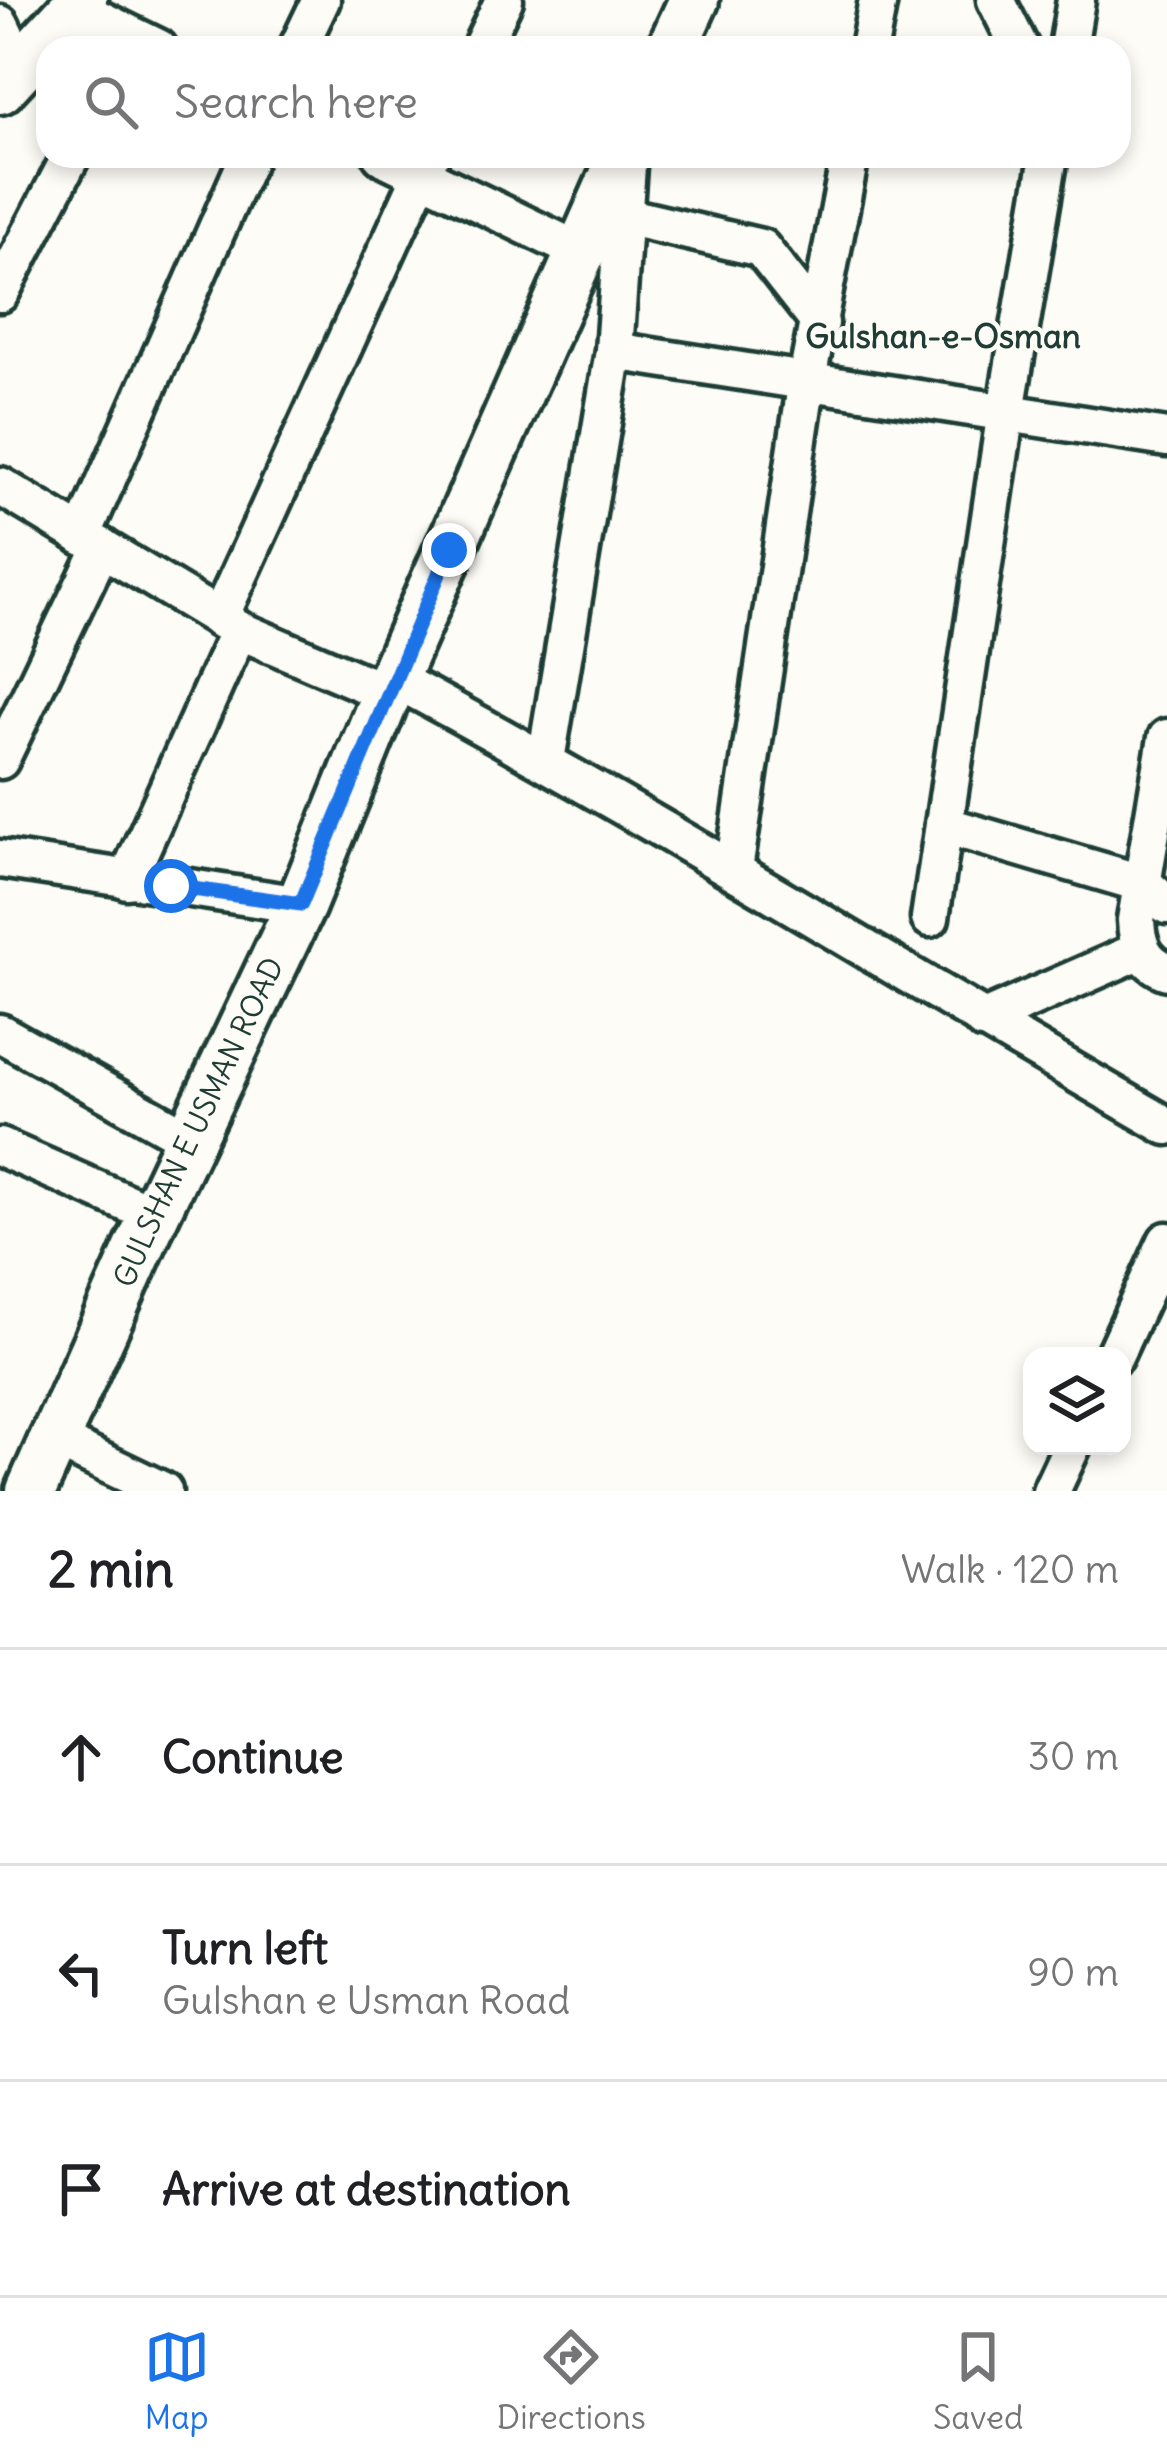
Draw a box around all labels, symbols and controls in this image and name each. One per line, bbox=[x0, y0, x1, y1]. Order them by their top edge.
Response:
search box bbox=[36, 36, 1131, 168]
icon: search bbox=[78, 69, 144, 135]
text: Search here bbox=[174, 74, 418, 130]
district label: Gulshan-e-Osman bbox=[805, 315, 1081, 357]
route end bbox=[422, 523, 476, 577]
route start bbox=[144, 859, 198, 913]
street label: GULSHAN E USMAN ROAD bbox=[104, 951, 291, 1293]
map controls bbox=[1023, 1347, 1131, 1455]
button: layers bbox=[1023, 1347, 1131, 1455]
text: 2 min bbox=[48, 1537, 174, 1601]
text: Walk · 120 m bbox=[901, 1545, 1119, 1594]
icon: ahead bbox=[48, 1724, 114, 1790]
text: Continue bbox=[162, 1729, 344, 1785]
text: 30 m bbox=[1028, 1732, 1119, 1781]
text: Turn left bbox=[162, 1920, 328, 1976]
icon: left bbox=[48, 1940, 114, 2006]
text: 90 m bbox=[1027, 1948, 1119, 1997]
text: Gulshan e Usman Road bbox=[162, 1976, 570, 2025]
icon: arrive bbox=[48, 2156, 114, 2222]
text: Arrive at destination bbox=[162, 2161, 571, 2217]
tab: Map bbox=[144, 2324, 210, 2438]
tab: Directions bbox=[497, 2324, 646, 2438]
tab: Saved bbox=[933, 2324, 1023, 2438]

